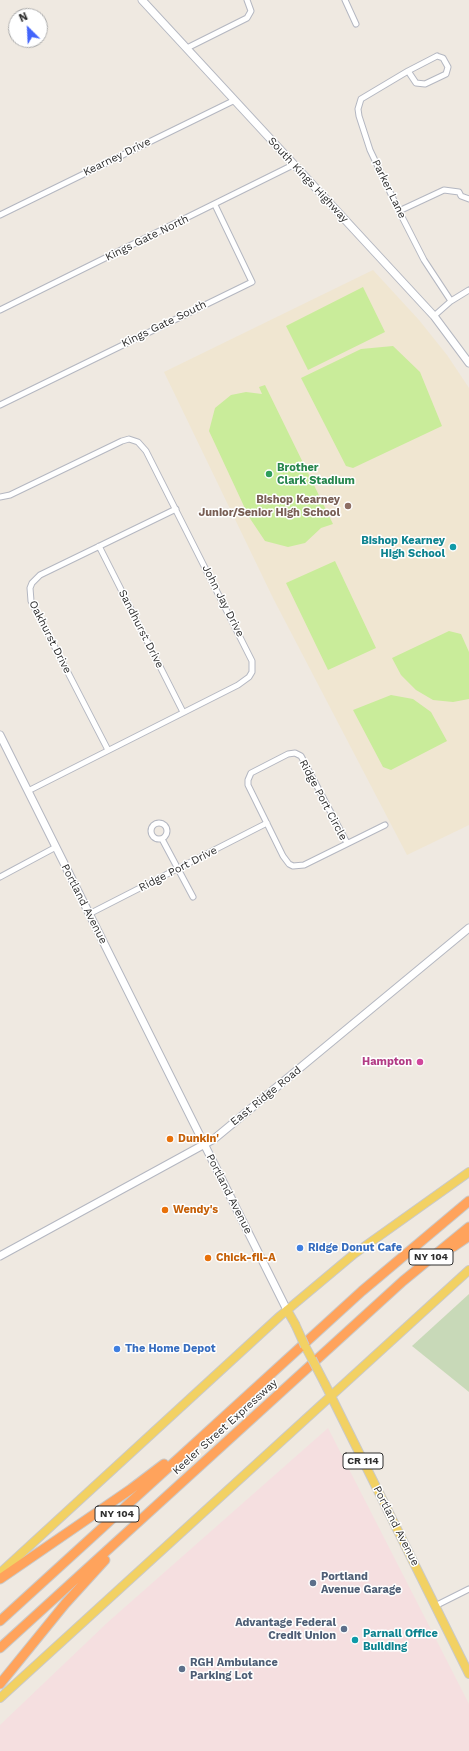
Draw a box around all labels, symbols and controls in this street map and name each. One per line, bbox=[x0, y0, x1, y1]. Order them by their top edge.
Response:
north arrow bbox=[8, 8, 48, 48]
text: N bbox=[17, 10, 30, 25]
street label: South Kings Highway bbox=[265, 134, 351, 226]
street label: Kearney Drive bbox=[81, 135, 153, 179]
street label: Parker Lane bbox=[369, 157, 409, 221]
street label: Kings Gate North bbox=[103, 212, 191, 264]
street label: Kings Gate South bbox=[119, 298, 209, 350]
place label: Brother Clark Stadium bbox=[277, 461, 355, 487]
marker: Brother Clark Stadium bbox=[264, 469, 274, 479]
place label: Bishop Kearney Junior/Senior High School bbox=[199, 493, 340, 519]
marker: Bishop Kearney Junior/Senior High School bbox=[343, 501, 353, 511]
place label: Bishop Kearney High School bbox=[361, 534, 445, 560]
marker: Bishop Kearney High School bbox=[448, 542, 458, 552]
street label: John Jay Drive bbox=[199, 563, 247, 639]
street label: Sandhurst Drive bbox=[116, 588, 166, 670]
street label: Oakhurst Drive bbox=[26, 598, 74, 676]
street label: Ridge Port Circle bbox=[296, 757, 350, 843]
street label: Ridge Port Drive bbox=[137, 844, 219, 894]
street label: Portland Avenue bbox=[58, 862, 110, 946]
place label: Hampton bbox=[362, 1055, 412, 1069]
marker: Hampton bbox=[415, 1057, 425, 1067]
street label: East Ridge Road bbox=[228, 1063, 304, 1129]
place label: Dunkin' bbox=[178, 1132, 219, 1146]
marker: Dunkin' bbox=[165, 1134, 175, 1144]
street label: Portland Avenue bbox=[203, 1152, 255, 1236]
place label: Wendy's bbox=[173, 1203, 218, 1217]
marker: Wendy's bbox=[160, 1205, 170, 1215]
place label: Ridge Donut Cafe bbox=[308, 1241, 402, 1255]
marker: Ridge Donut Cafe bbox=[295, 1243, 305, 1253]
road number: NY 104 bbox=[409, 1249, 453, 1265]
place label: Chick-fil-A bbox=[216, 1251, 276, 1265]
marker: Chick-fil-A bbox=[203, 1253, 213, 1263]
place label: The Home Depot bbox=[125, 1342, 216, 1356]
marker: The Home Depot bbox=[112, 1344, 122, 1354]
street label: Keeler Street Expressway bbox=[170, 1376, 280, 1478]
road number: CR 114 bbox=[343, 1453, 383, 1469]
street label: Portland Avenue bbox=[370, 1484, 422, 1568]
road number: NY 104 bbox=[95, 1506, 139, 1522]
place label: Portland Avenue Garage bbox=[321, 1570, 401, 1596]
marker: Portland Avenue Garage bbox=[308, 1578, 318, 1588]
place label: Advantage Federal Credit Union bbox=[235, 1616, 336, 1642]
marker: Advantage Federal Credit Union bbox=[339, 1624, 349, 1634]
place label: Parnall Office Building bbox=[363, 1627, 438, 1653]
marker: Parnall Office Building bbox=[350, 1635, 360, 1645]
place label: RGH Ambulance Parking Lot bbox=[190, 1656, 278, 1682]
marker: RGH Ambulance Parking Lot bbox=[177, 1664, 187, 1674]

